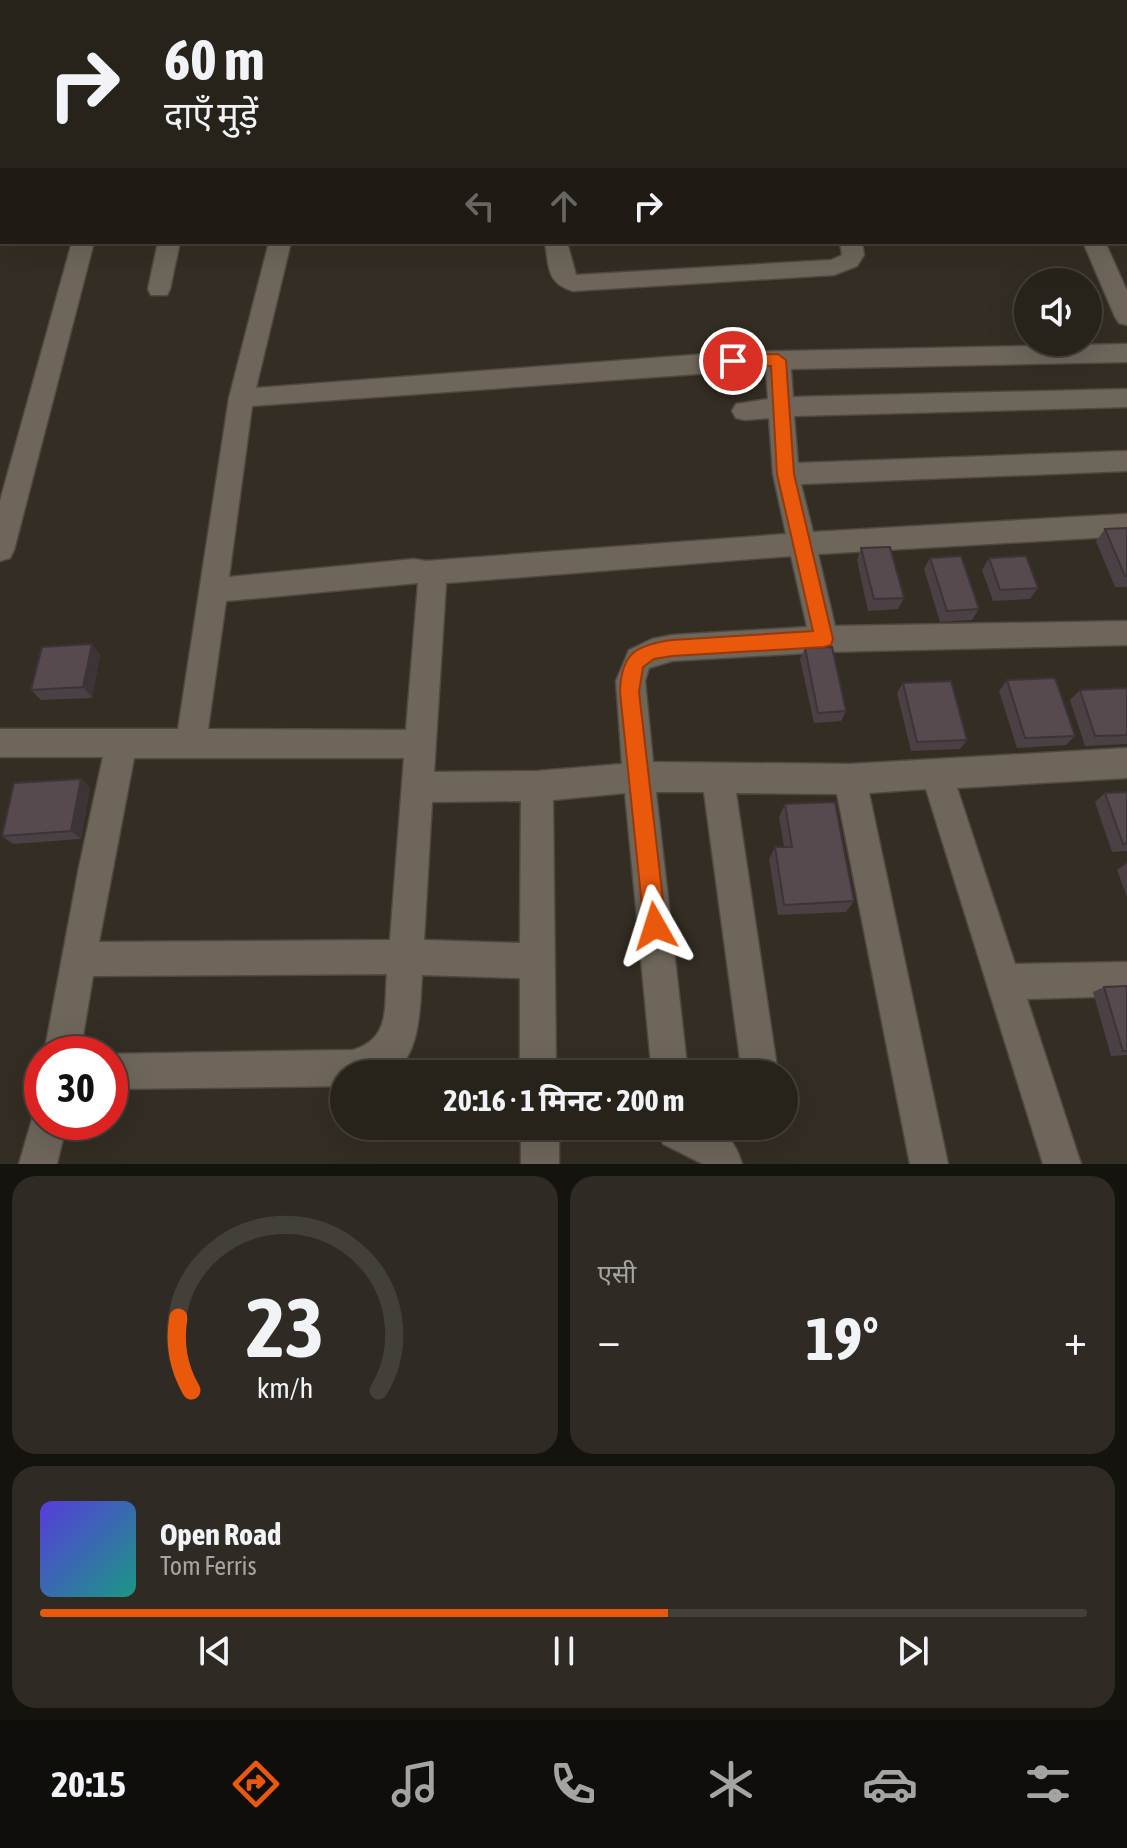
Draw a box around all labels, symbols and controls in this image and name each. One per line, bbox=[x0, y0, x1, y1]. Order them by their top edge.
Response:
text: 60 m bbox=[164, 28, 265, 92]
icon: right bbox=[32, 32, 136, 136]
text: दाएँ मुड़ें bbox=[164, 94, 258, 136]
icon: left bbox=[458, 184, 502, 228]
icon: ahead bbox=[542, 184, 586, 228]
icon: right bbox=[626, 184, 670, 228]
map controls bbox=[1014, 268, 1102, 356]
button: sound bbox=[1014, 268, 1102, 356]
pin bbox=[699, 327, 767, 395]
icon: arrive bbox=[711, 339, 755, 383]
position arrow bbox=[613, 884, 697, 968]
speed limit sign: 30 bbox=[24, 1036, 128, 1140]
text: 20:16 · 1 मिनट · 200 m bbox=[444, 1083, 684, 1117]
text: एसी bbox=[598, 1259, 636, 1289]
text: 23 bbox=[246, 1279, 324, 1375]
text: 19° bbox=[806, 1304, 879, 1373]
text: − bbox=[598, 1314, 620, 1364]
text: + bbox=[1064, 1314, 1087, 1364]
text: km/h bbox=[256, 1371, 313, 1404]
text: Open Road bbox=[160, 1517, 281, 1551]
text: Tom Ferris bbox=[160, 1551, 257, 1581]
icon: previous bbox=[193, 1629, 237, 1673]
icon: pause bbox=[542, 1629, 586, 1673]
icon: next bbox=[891, 1629, 935, 1673]
icon: directions bbox=[228, 1756, 284, 1812]
icon: music bbox=[387, 1756, 443, 1812]
icon: phone bbox=[545, 1756, 601, 1812]
icon: climate bbox=[703, 1756, 759, 1812]
icon: car bbox=[862, 1756, 918, 1812]
icon: filters bbox=[1020, 1756, 1076, 1812]
text: 20:15 bbox=[51, 1763, 126, 1805]

